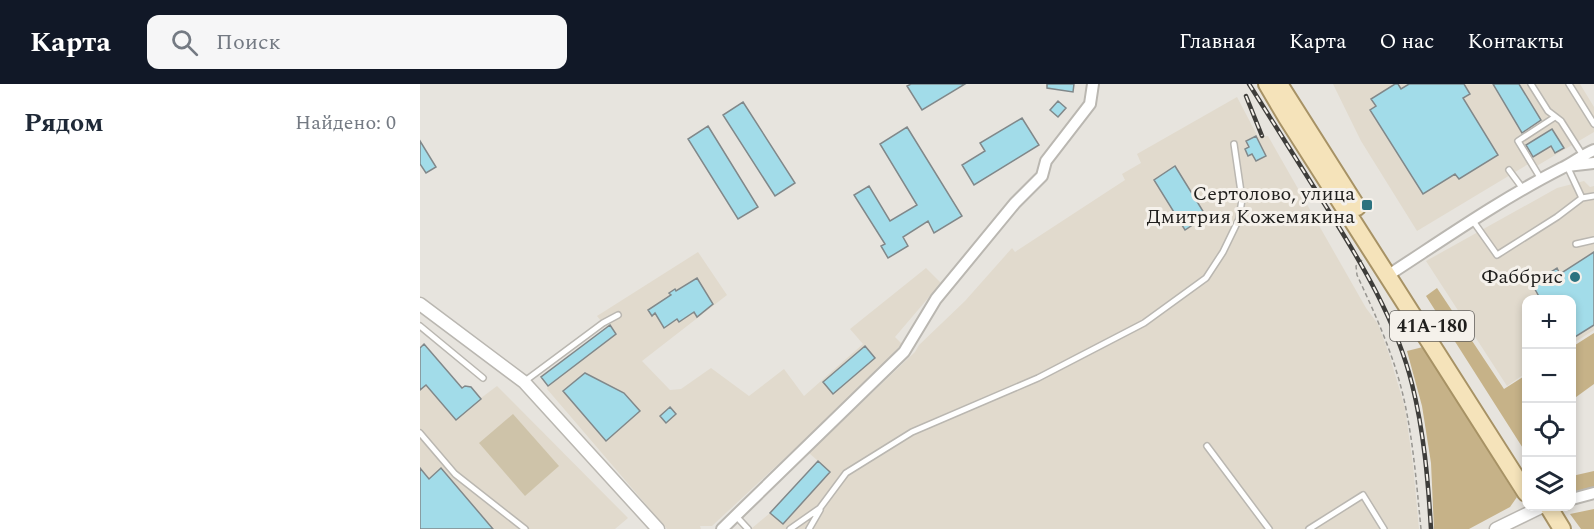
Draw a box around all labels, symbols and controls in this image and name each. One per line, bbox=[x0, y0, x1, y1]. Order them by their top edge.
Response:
search box bbox=[147, 15, 567, 69]
text: Карта bbox=[30, 21, 111, 64]
icon: search bbox=[168, 26, 201, 59]
text: Поиск bbox=[216, 26, 281, 59]
text: Главная bbox=[1179, 26, 1256, 58]
text: Карта bbox=[1289, 26, 1346, 58]
text: О нас bbox=[1379, 26, 1434, 58]
text: Контакты bbox=[1467, 26, 1564, 58]
text: Рядом bbox=[24, 103, 104, 143]
text: Найдено: 0 bbox=[295, 108, 396, 138]
place label: Сертолово, улица Дмитрия Кожемякина bbox=[1146, 179, 1355, 232]
marker: Сертолово, улица Дмитрия Кожемякина bbox=[1360, 198, 1374, 212]
place label: Фаббрис bbox=[1482, 262, 1563, 292]
marker: Фаббрис bbox=[1568, 270, 1582, 284]
map controls bbox=[1522, 295, 1576, 511]
button: + bbox=[1522, 295, 1576, 349]
road number: 41А-180 bbox=[1390, 311, 1474, 341]
button: − bbox=[1522, 349, 1576, 403]
button: locate bbox=[1522, 403, 1576, 457]
button: layers bbox=[1522, 457, 1576, 511]

